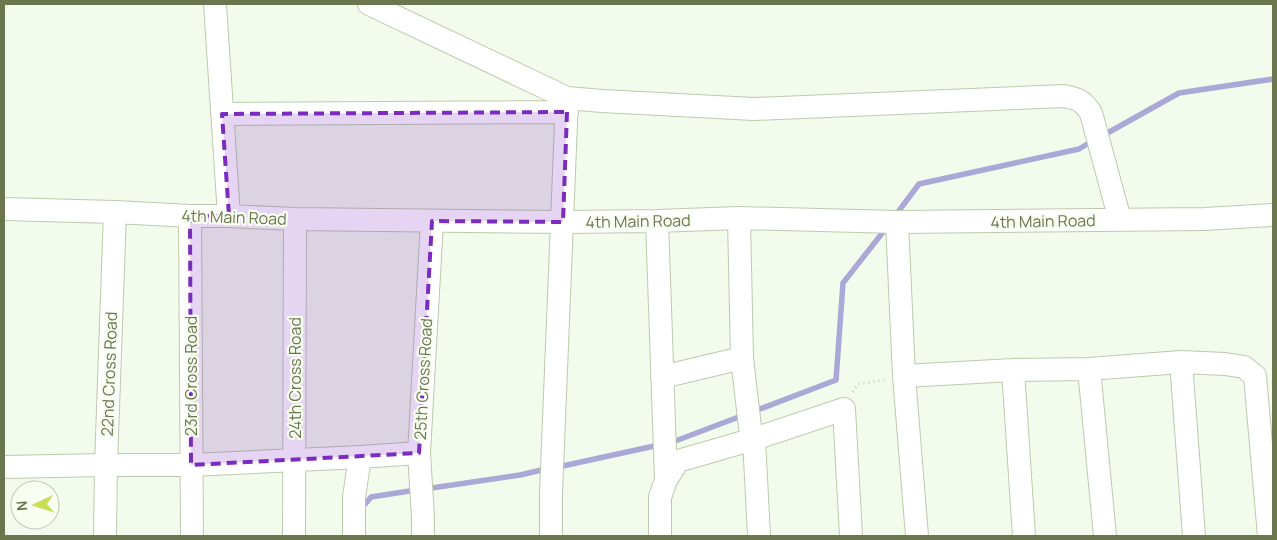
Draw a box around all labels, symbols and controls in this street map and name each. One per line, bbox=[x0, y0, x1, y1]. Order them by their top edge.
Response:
street label: 4th Main Road bbox=[181, 204, 287, 230]
street label: 4th Main Road bbox=[585, 209, 691, 233]
street label: 4th Main Road bbox=[990, 209, 1096, 233]
street label: 22nd Cross Road bbox=[96, 311, 122, 437]
street label: 23rd Cross Road bbox=[180, 316, 202, 436]
street label: 24th Cross Road bbox=[284, 317, 306, 439]
street label: 25th Cross Road bbox=[409, 318, 437, 440]
north arrow bbox=[10, 480, 60, 530]
text: N bbox=[12, 500, 31, 512]

